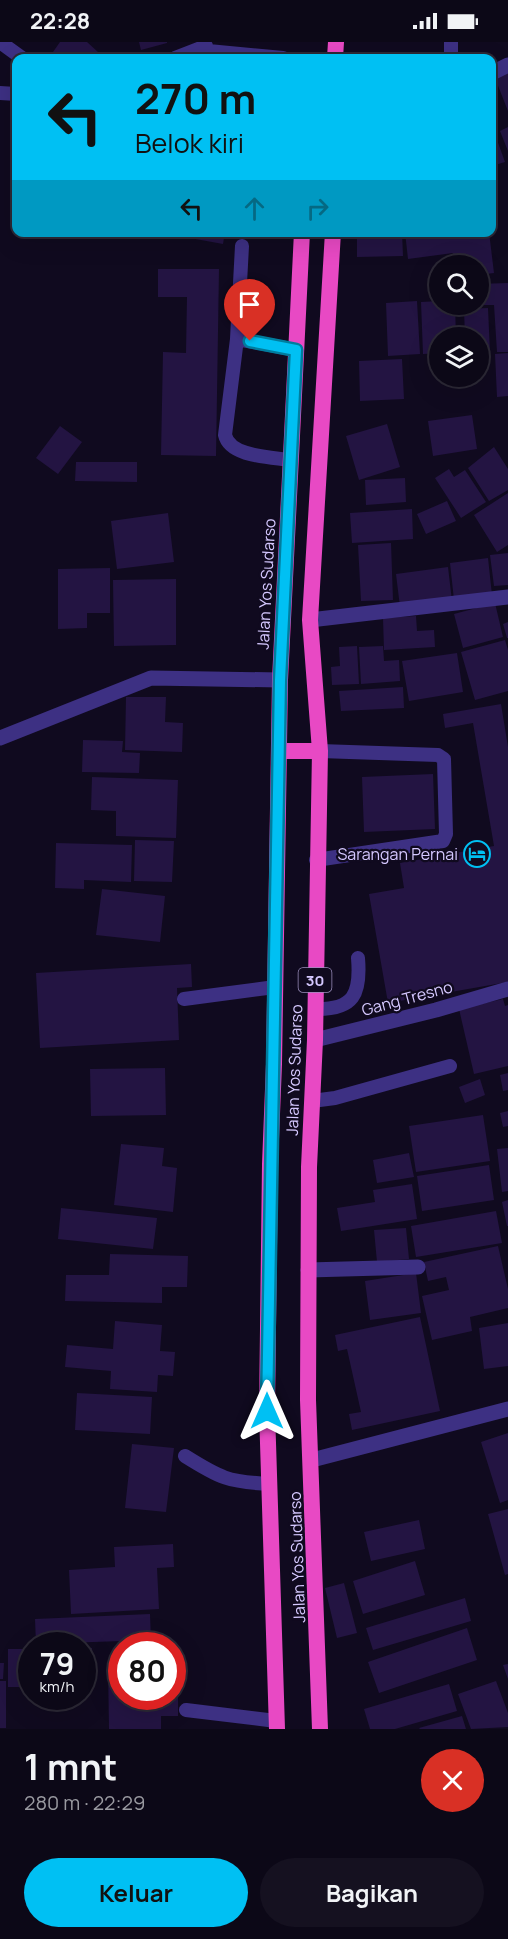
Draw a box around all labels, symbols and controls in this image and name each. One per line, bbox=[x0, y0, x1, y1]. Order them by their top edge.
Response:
text: 22:28 bbox=[30, 6, 90, 36]
text: 270 m bbox=[135, 69, 256, 127]
icon: left bbox=[36, 78, 114, 156]
text: Belok kiri bbox=[135, 124, 244, 161]
icon: left bbox=[175, 192, 208, 225]
icon: ahead bbox=[238, 192, 271, 225]
icon: right bbox=[301, 192, 334, 225]
map controls bbox=[429, 255, 489, 387]
button: search bbox=[429, 255, 489, 315]
pin bbox=[224, 279, 275, 341]
icon: arrive bbox=[233, 288, 266, 321]
button: layers bbox=[429, 327, 489, 387]
street label: Jalan Yos Sudarso bbox=[252, 518, 280, 650]
hotel icon: Sarangan Pernai bbox=[462, 839, 492, 869]
place label: Sarangan Pernai bbox=[337, 843, 458, 865]
road number: 30 bbox=[298, 968, 332, 992]
street label: Gang Tresno bbox=[359, 975, 455, 1021]
street label: Jalan Yos Sudarso bbox=[281, 1004, 307, 1136]
position arrow bbox=[235, 1379, 299, 1443]
street label: Jalan Yos Sudarso bbox=[284, 1491, 310, 1623]
speed limit sign: 80 bbox=[108, 1632, 186, 1710]
text: 79 bbox=[40, 1643, 74, 1684]
text: km/h bbox=[40, 1676, 74, 1697]
text: 1 mnt bbox=[24, 1742, 117, 1791]
button: close bbox=[421, 1749, 484, 1812]
text: 280 m · 22:29 bbox=[24, 1789, 145, 1816]
button: Keluar bbox=[24, 1858, 248, 1927]
button: Bagikan bbox=[260, 1858, 484, 1927]

